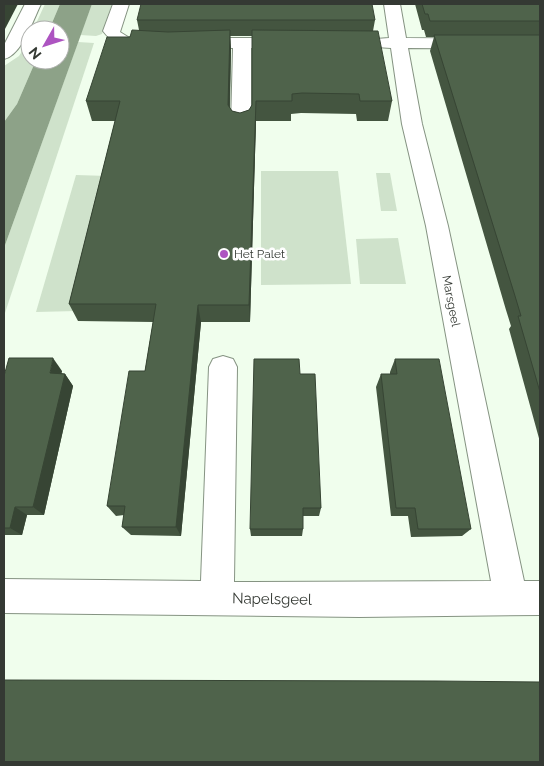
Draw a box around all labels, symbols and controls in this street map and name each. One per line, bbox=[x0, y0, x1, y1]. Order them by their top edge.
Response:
north arrow bbox=[20, 20, 70, 70]
text: N bbox=[25, 44, 44, 62]
place label: Het Palet bbox=[234, 247, 285, 261]
marker: Het Palet bbox=[218, 248, 230, 260]
street label: Marsgeel bbox=[439, 274, 463, 328]
street label: Napelsgeel bbox=[232, 589, 313, 609]

